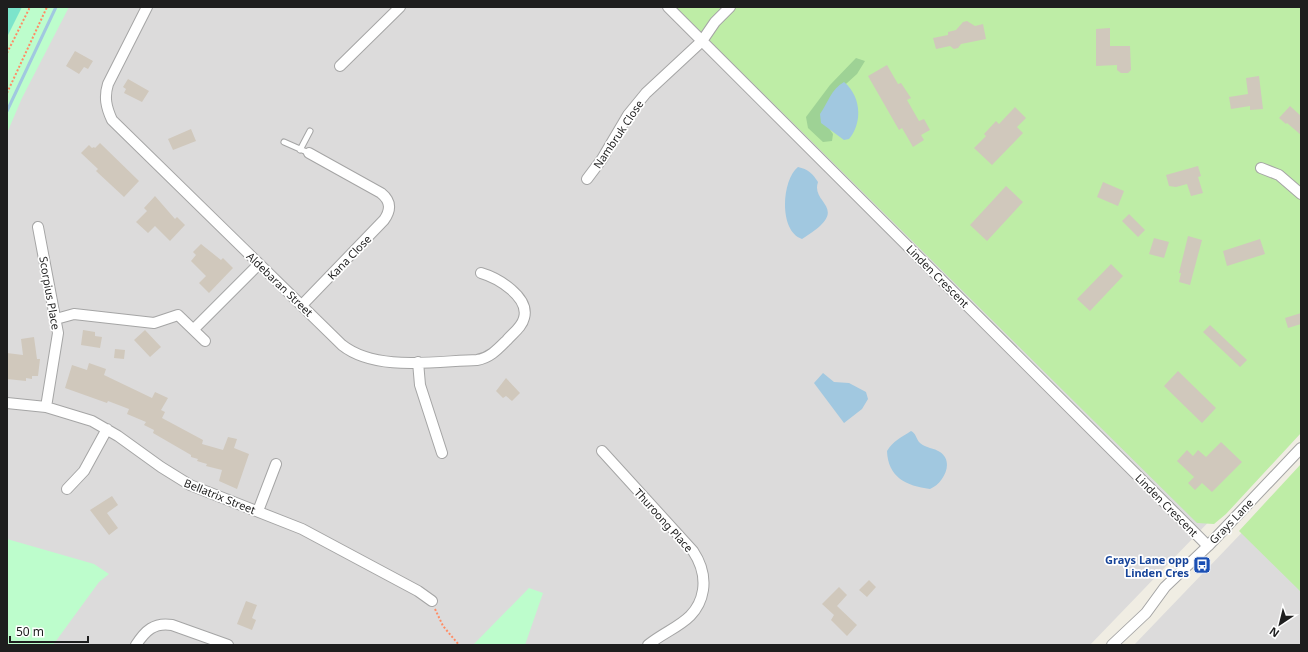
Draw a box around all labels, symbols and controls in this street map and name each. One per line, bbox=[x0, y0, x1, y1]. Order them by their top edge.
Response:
street label: Nambruk Close bbox=[590, 97, 646, 171]
street label: Kana Close bbox=[324, 231, 374, 283]
street label: Linden Crescent bbox=[903, 241, 973, 311]
street label: Aldebaran Street bbox=[244, 249, 316, 320]
street label: Scorpius Place bbox=[36, 255, 64, 331]
street label: Linden Crescent bbox=[1132, 470, 1202, 540]
street label: Bellatrix Street bbox=[182, 475, 258, 517]
street label: Thuroong Place bbox=[631, 485, 697, 555]
street label: Grays Lane bbox=[1206, 495, 1256, 547]
place label: Grays Lane opp Linden Cres bbox=[1105, 552, 1189, 580]
bus stop icon: Grays Lane opp Linden Cres bbox=[1192, 555, 1212, 575]
north arrow bbox=[1260, 604, 1300, 644]
scale bar bbox=[10, 618, 88, 644]
text: 50 m bbox=[16, 623, 44, 640]
text: N bbox=[1266, 624, 1282, 641]

